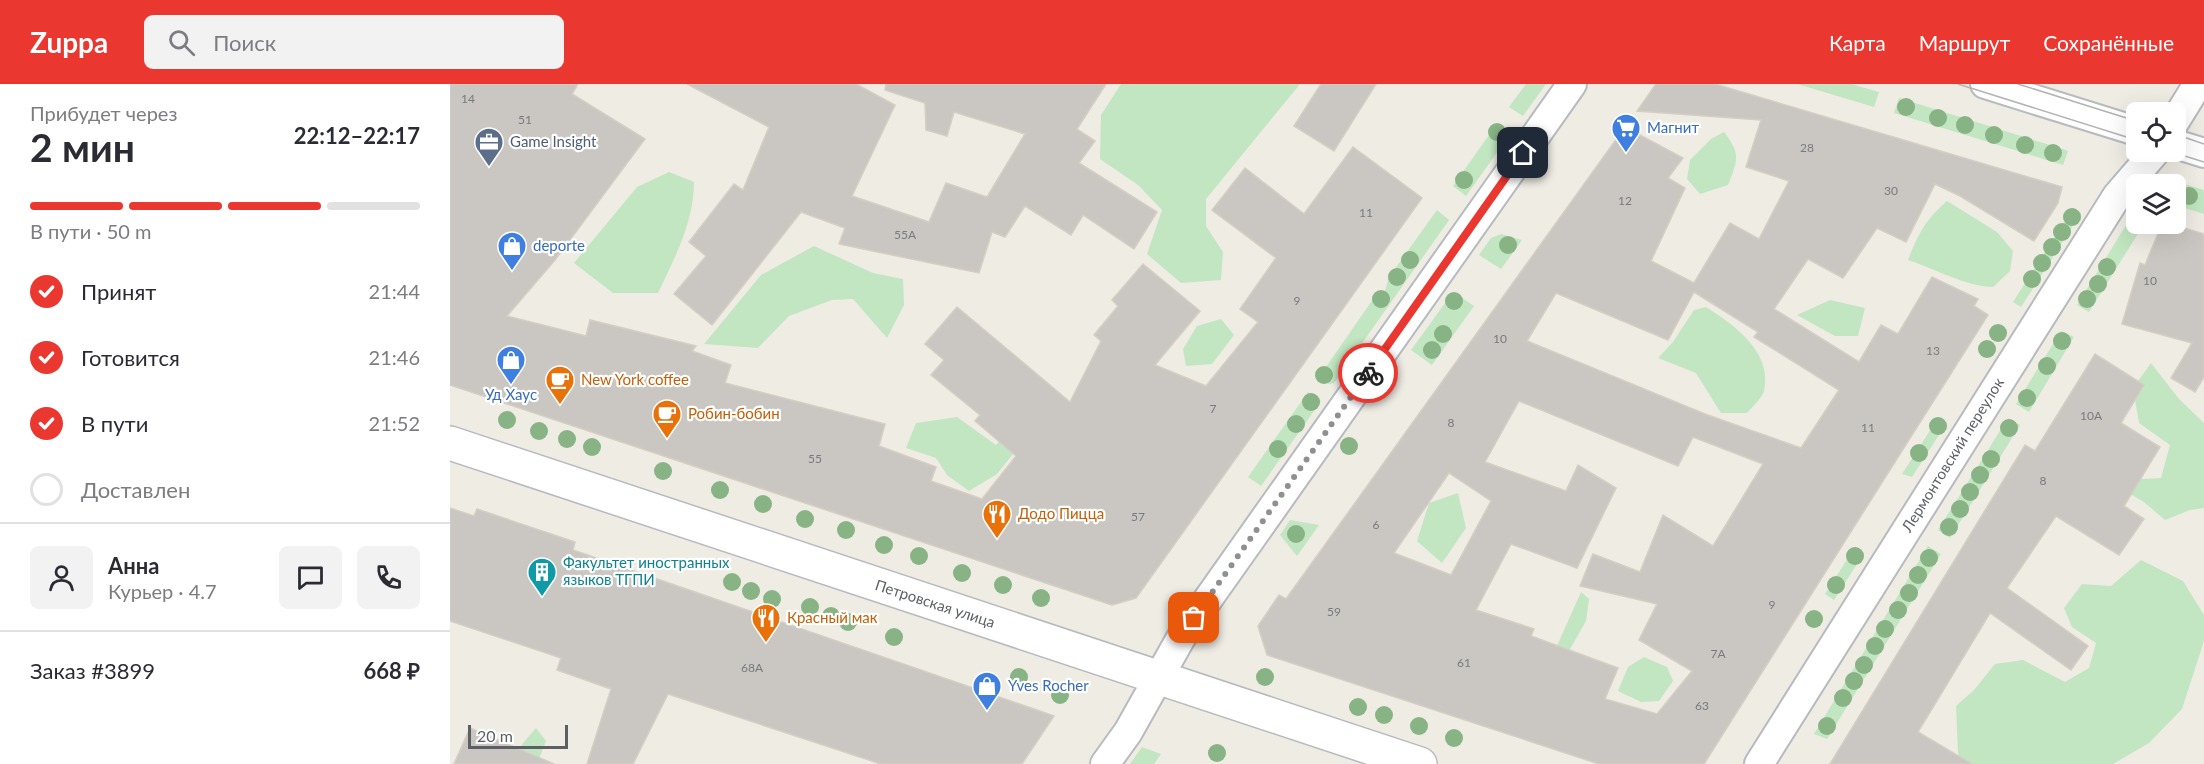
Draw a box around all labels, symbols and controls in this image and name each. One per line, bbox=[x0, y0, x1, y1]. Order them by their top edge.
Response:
search box bbox=[144, 15, 564, 69]
text: Zuppa bbox=[30, 25, 108, 59]
icon: search bbox=[165, 26, 198, 59]
text: Поиск bbox=[213, 29, 276, 56]
text: Карта bbox=[1829, 30, 1886, 55]
text: Маршрут bbox=[1919, 30, 2010, 55]
text: Сохранённые bbox=[2043, 30, 2174, 55]
house number: 14 bbox=[461, 91, 475, 106]
text: Прибудет через bbox=[30, 101, 177, 125]
map controls bbox=[2126, 102, 2186, 234]
button: locate bbox=[2126, 102, 2186, 162]
house number: 51 bbox=[518, 112, 532, 127]
supermarket icon: Магнит bbox=[1610, 112, 1642, 154]
place label: Магнит bbox=[1647, 118, 1699, 136]
text: 22:12–22:17 bbox=[294, 122, 420, 149]
text: 2 мин bbox=[30, 124, 135, 170]
office icon: Game Insight bbox=[473, 126, 505, 168]
pin bbox=[1497, 127, 1548, 178]
place label: Game Insight bbox=[510, 132, 597, 150]
icon: home bbox=[1506, 136, 1539, 169]
house number: 28 bbox=[1800, 140, 1814, 155]
button: layers bbox=[2126, 174, 2186, 234]
house number: 30 bbox=[1884, 183, 1898, 198]
house number: 12 bbox=[1618, 193, 1632, 208]
house number: 11 bbox=[1359, 205, 1373, 220]
text: В пути · 50 m bbox=[30, 219, 151, 243]
house number: 55А bbox=[894, 227, 917, 242]
shop icon: deporte bbox=[496, 230, 528, 272]
place label: deporte bbox=[533, 236, 585, 254]
house number: 10 bbox=[2143, 273, 2157, 288]
icon: check bbox=[30, 275, 63, 308]
text: Принят bbox=[81, 278, 156, 305]
text: 21:44 bbox=[369, 279, 420, 303]
house number: 9 bbox=[1294, 293, 1301, 308]
house number: 10 bbox=[1493, 331, 1507, 346]
icon: check bbox=[30, 341, 63, 374]
courier bbox=[1338, 343, 1398, 403]
house number: 13 bbox=[1926, 343, 1940, 358]
text: Готовится bbox=[81, 344, 180, 371]
shop icon: Уд Хаус bbox=[495, 344, 527, 386]
text: 21:46 bbox=[369, 345, 420, 369]
icon: bike bbox=[1352, 357, 1385, 390]
cafe icon: New York coffee bbox=[544, 364, 576, 406]
place label: New York coffee bbox=[581, 370, 689, 388]
street label: Лермонтовский переулок bbox=[1897, 374, 2007, 536]
place label: Уд Хаус bbox=[485, 385, 537, 403]
cafe icon: Робин-бобин bbox=[651, 398, 683, 440]
house number: 7 bbox=[1210, 401, 1217, 416]
place label: Робин-бобин bbox=[688, 404, 780, 422]
icon: check bbox=[30, 407, 63, 440]
house number: 10А bbox=[2080, 408, 2103, 423]
text: В пути bbox=[81, 410, 148, 437]
text: 21:52 bbox=[369, 411, 420, 435]
house number: 8 bbox=[1448, 415, 1455, 430]
house number: 11 bbox=[1861, 420, 1875, 435]
house number: 55 bbox=[808, 451, 822, 466]
house number: 8 bbox=[2040, 473, 2047, 488]
text: Доставлен bbox=[81, 476, 190, 503]
restaurant icon: Додо Пицца bbox=[981, 498, 1013, 540]
place label: Додо Пицца bbox=[1018, 504, 1104, 522]
house number: 57 bbox=[1131, 509, 1145, 524]
house number: 6 bbox=[1373, 517, 1380, 532]
button: person bbox=[30, 546, 93, 609]
button: chat bbox=[279, 546, 342, 609]
button: phone bbox=[357, 546, 420, 609]
text: Анна bbox=[108, 552, 159, 579]
place label: Факультет иностранных языков ТГПИ bbox=[563, 553, 730, 588]
building icon: Факультет иностранных языков ТГПИ bbox=[526, 556, 558, 598]
street label: Петровская улица bbox=[873, 575, 998, 631]
text: Курьер · 4.7 bbox=[108, 579, 217, 603]
pin bbox=[1168, 592, 1219, 643]
house number: 9 bbox=[1769, 597, 1776, 612]
icon: bag bbox=[1177, 601, 1210, 634]
restaurant icon: Красный мак bbox=[750, 602, 782, 644]
house number: 59 bbox=[1327, 604, 1341, 619]
place label: Красный мак bbox=[787, 608, 878, 626]
house number: 7А bbox=[1710, 646, 1726, 661]
house number: 61 bbox=[1457, 655, 1471, 670]
text: Заказ #3899 bbox=[30, 657, 155, 684]
text: 668 ₽ bbox=[364, 657, 420, 684]
house number: 68А bbox=[741, 660, 764, 675]
shop icon: Yves Rocher bbox=[971, 670, 1003, 712]
place label: Yves Rocher bbox=[1008, 676, 1089, 694]
house number: 63 bbox=[1695, 698, 1709, 713]
scale bar bbox=[468, 722, 568, 750]
text: 20 m bbox=[477, 726, 513, 745]

